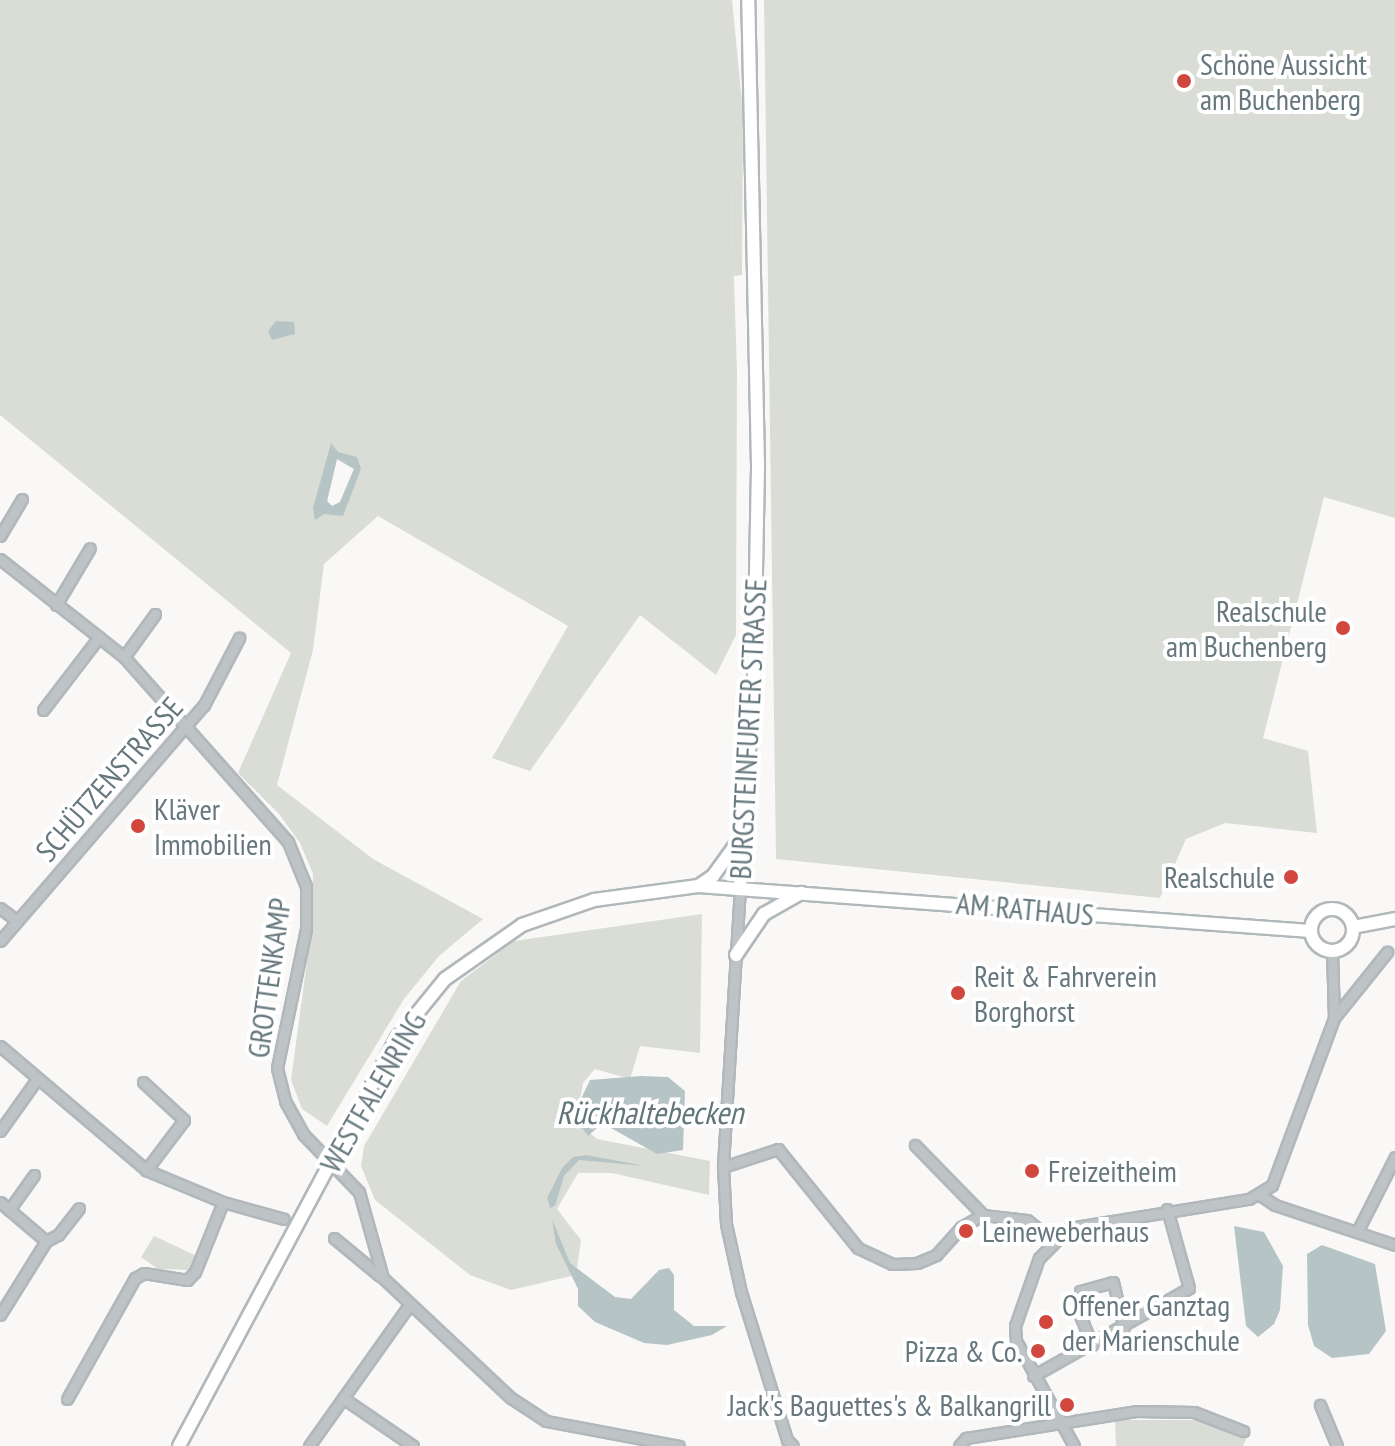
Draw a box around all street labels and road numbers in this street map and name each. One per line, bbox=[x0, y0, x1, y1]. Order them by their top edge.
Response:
street label: BURGSTEINFURTER STRASSE bbox=[722, 578, 774, 880]
street label: SCHÜTZENSTRASSE bbox=[28, 690, 190, 868]
street label: AM RATHAUS bbox=[955, 885, 1095, 933]
street label: GROTTENKAMP bbox=[240, 896, 298, 1060]
street label: WESTFALENRING bbox=[313, 1005, 433, 1179]

